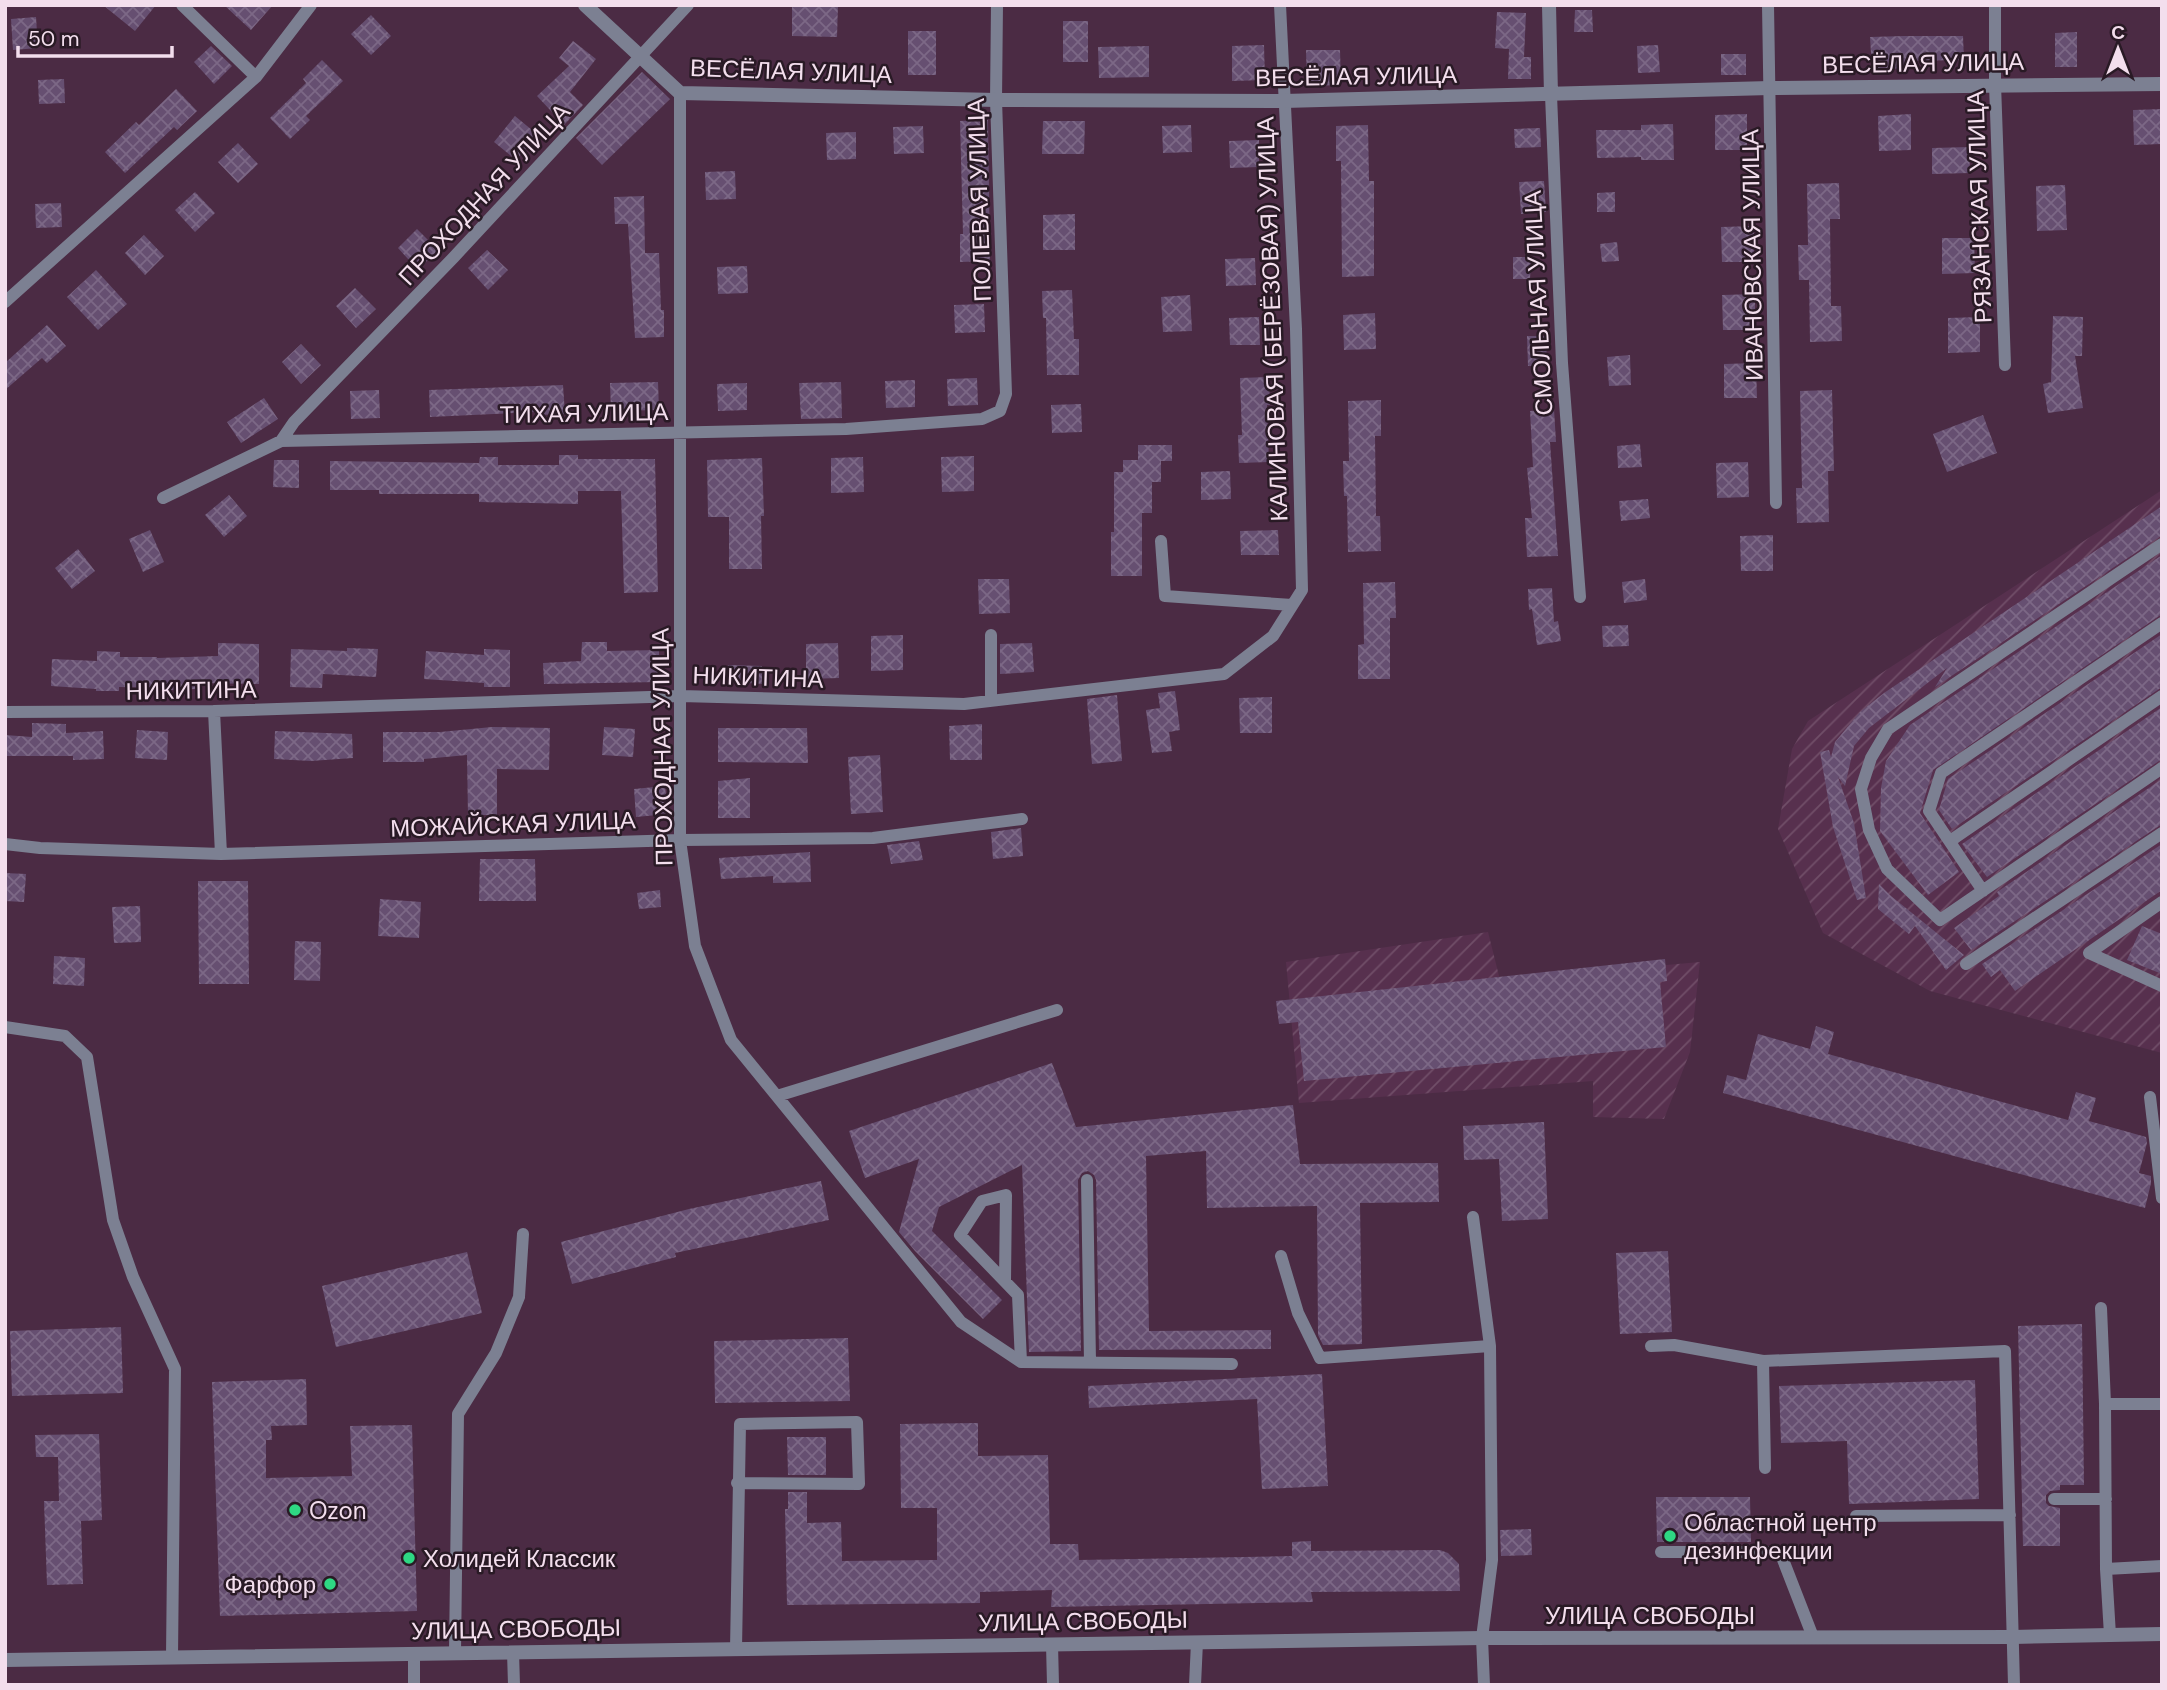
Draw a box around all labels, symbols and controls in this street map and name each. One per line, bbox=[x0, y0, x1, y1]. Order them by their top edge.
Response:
scale bar bbox=[18, 14, 172, 58]
north arrow bbox=[2083, 14, 2153, 84]
text: С bbox=[2111, 20, 2125, 45]
text: 50 m bbox=[28, 25, 79, 53]
street label: ВЕСЁЛАЯ УЛИЦА bbox=[1822, 46, 2024, 80]
street label: ВЕСЁЛАЯ УЛИЦА bbox=[689, 52, 893, 90]
street label: ВЕСЁЛАЯ УЛИЦА bbox=[1255, 59, 1457, 93]
street label: РЯЗАНСКАЯ УЛИЦА bbox=[1959, 90, 1999, 324]
street label: ПРОХОДНАЯ УЛИЦА bbox=[391, 96, 577, 292]
street label: ПОЛЕВАЯ УЛИЦА bbox=[960, 98, 998, 302]
street label: КАЛИНОВАЯ (БЕРЁЗОВАЯ) УЛИЦА bbox=[1249, 116, 1295, 522]
street label: ИВАНОВСКАЯ УЛИЦА bbox=[1734, 129, 1770, 381]
street label: СМОЛЬНАЯ УЛИЦА bbox=[1517, 190, 1559, 416]
street label: ТИХАЯ УЛИЦА bbox=[499, 396, 669, 430]
street label: ПРОХОДНАЯ УЛИЦА bbox=[644, 628, 680, 866]
street label: НИКИТИНА bbox=[692, 659, 824, 695]
street label: НИКИТИНА bbox=[125, 673, 257, 707]
street label: МОЖАЙСКАЯ УЛИЦА bbox=[390, 804, 636, 844]
place label: Ozon bbox=[309, 1495, 367, 1526]
marker: Ozon bbox=[287, 1502, 303, 1518]
place label: Областной центр дезинфекции bbox=[1684, 1507, 1877, 1566]
marker: Областной центр дезинфекции bbox=[1662, 1528, 1678, 1544]
place label: Холидей Классик bbox=[423, 1543, 616, 1574]
marker: Холидей Классик bbox=[401, 1550, 417, 1566]
place label: Фарфор bbox=[225, 1569, 316, 1600]
marker: Фарфор bbox=[322, 1576, 338, 1592]
street label: УЛИЦА СВОБОДЫ bbox=[1545, 1600, 1755, 1631]
street label: УЛИЦА СВОБОДЫ bbox=[978, 1604, 1188, 1638]
street label: УЛИЦА СВОБОДЫ bbox=[411, 1612, 621, 1646]

